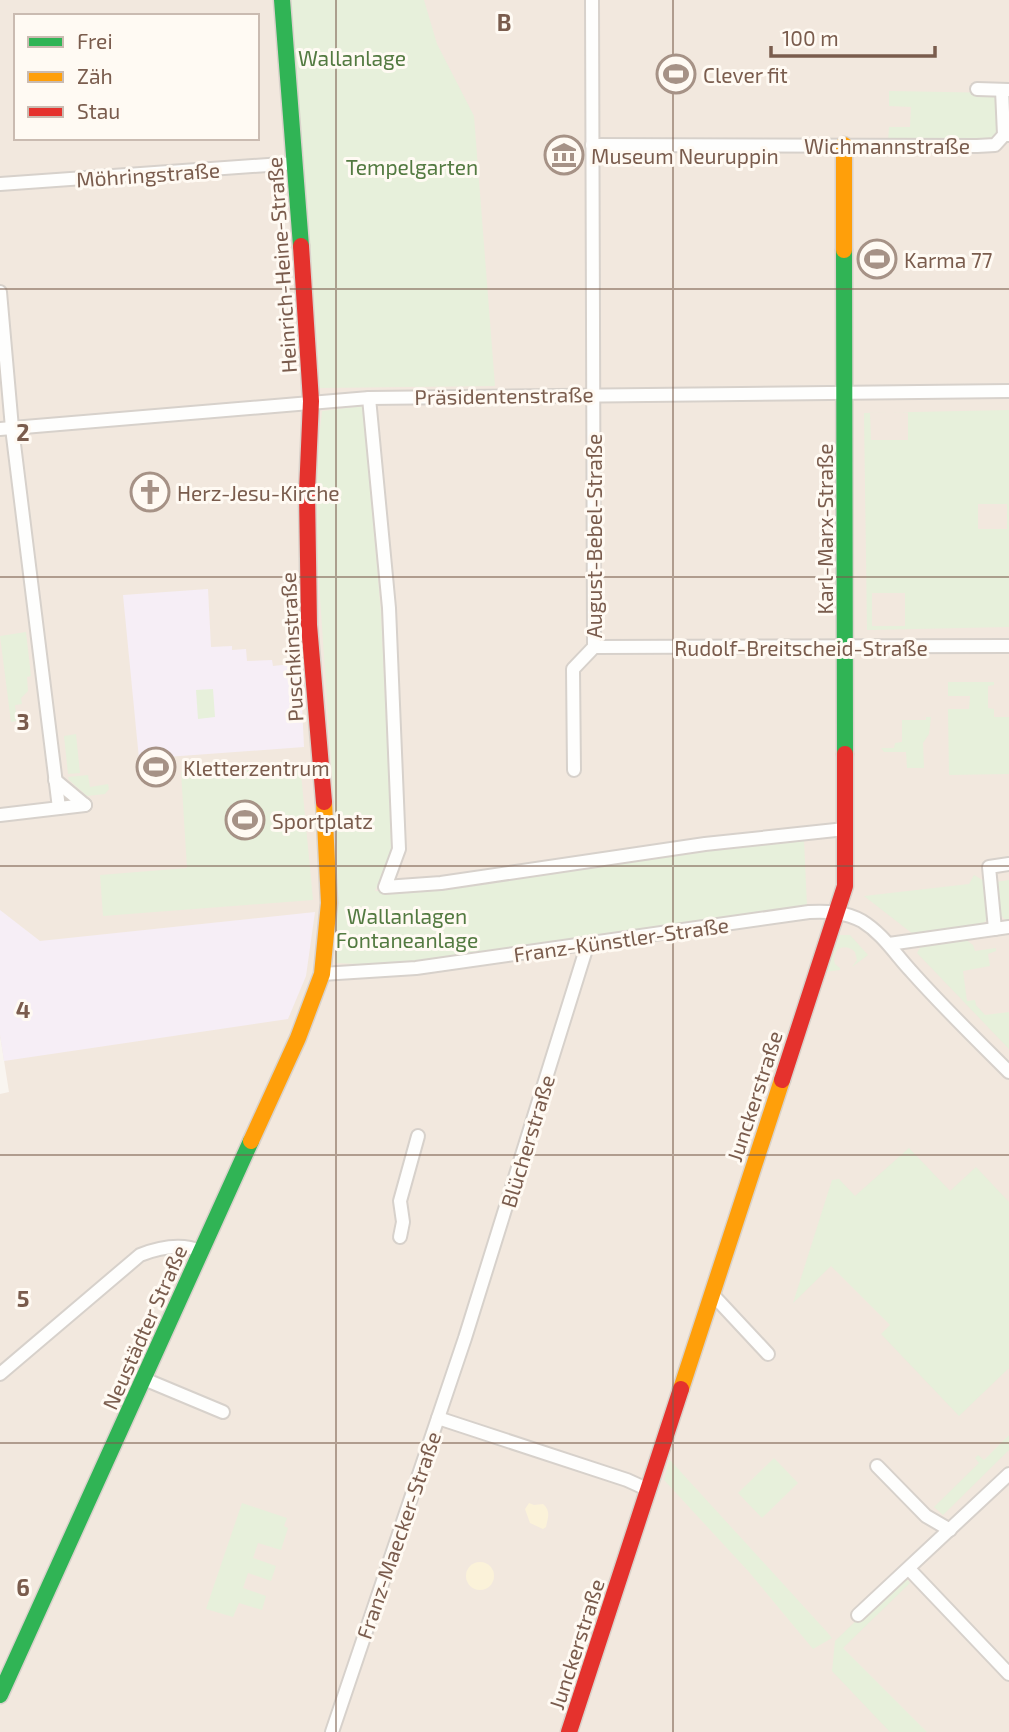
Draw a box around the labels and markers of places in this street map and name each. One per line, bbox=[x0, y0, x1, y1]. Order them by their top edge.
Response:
sports icon: Clever fit bbox=[655, 53, 697, 95]
place label: Clever fit bbox=[703, 62, 788, 87]
museum icon: Museum Neuruppin bbox=[543, 134, 585, 176]
place label: Museum Neuruppin bbox=[591, 143, 779, 168]
sports icon: Karma 77 bbox=[856, 238, 898, 280]
place label: Karma 77 bbox=[904, 247, 993, 272]
church icon: Herz-Jesu-Kirche bbox=[129, 471, 171, 513]
place label: Herz-Jesu-Kirche bbox=[177, 480, 340, 505]
sports icon: Kletterzentrum bbox=[135, 746, 177, 788]
place label: Kletterzentrum bbox=[183, 755, 330, 780]
sports icon: Sportplatz bbox=[224, 799, 266, 841]
place label: Sportplatz bbox=[272, 808, 373, 833]

